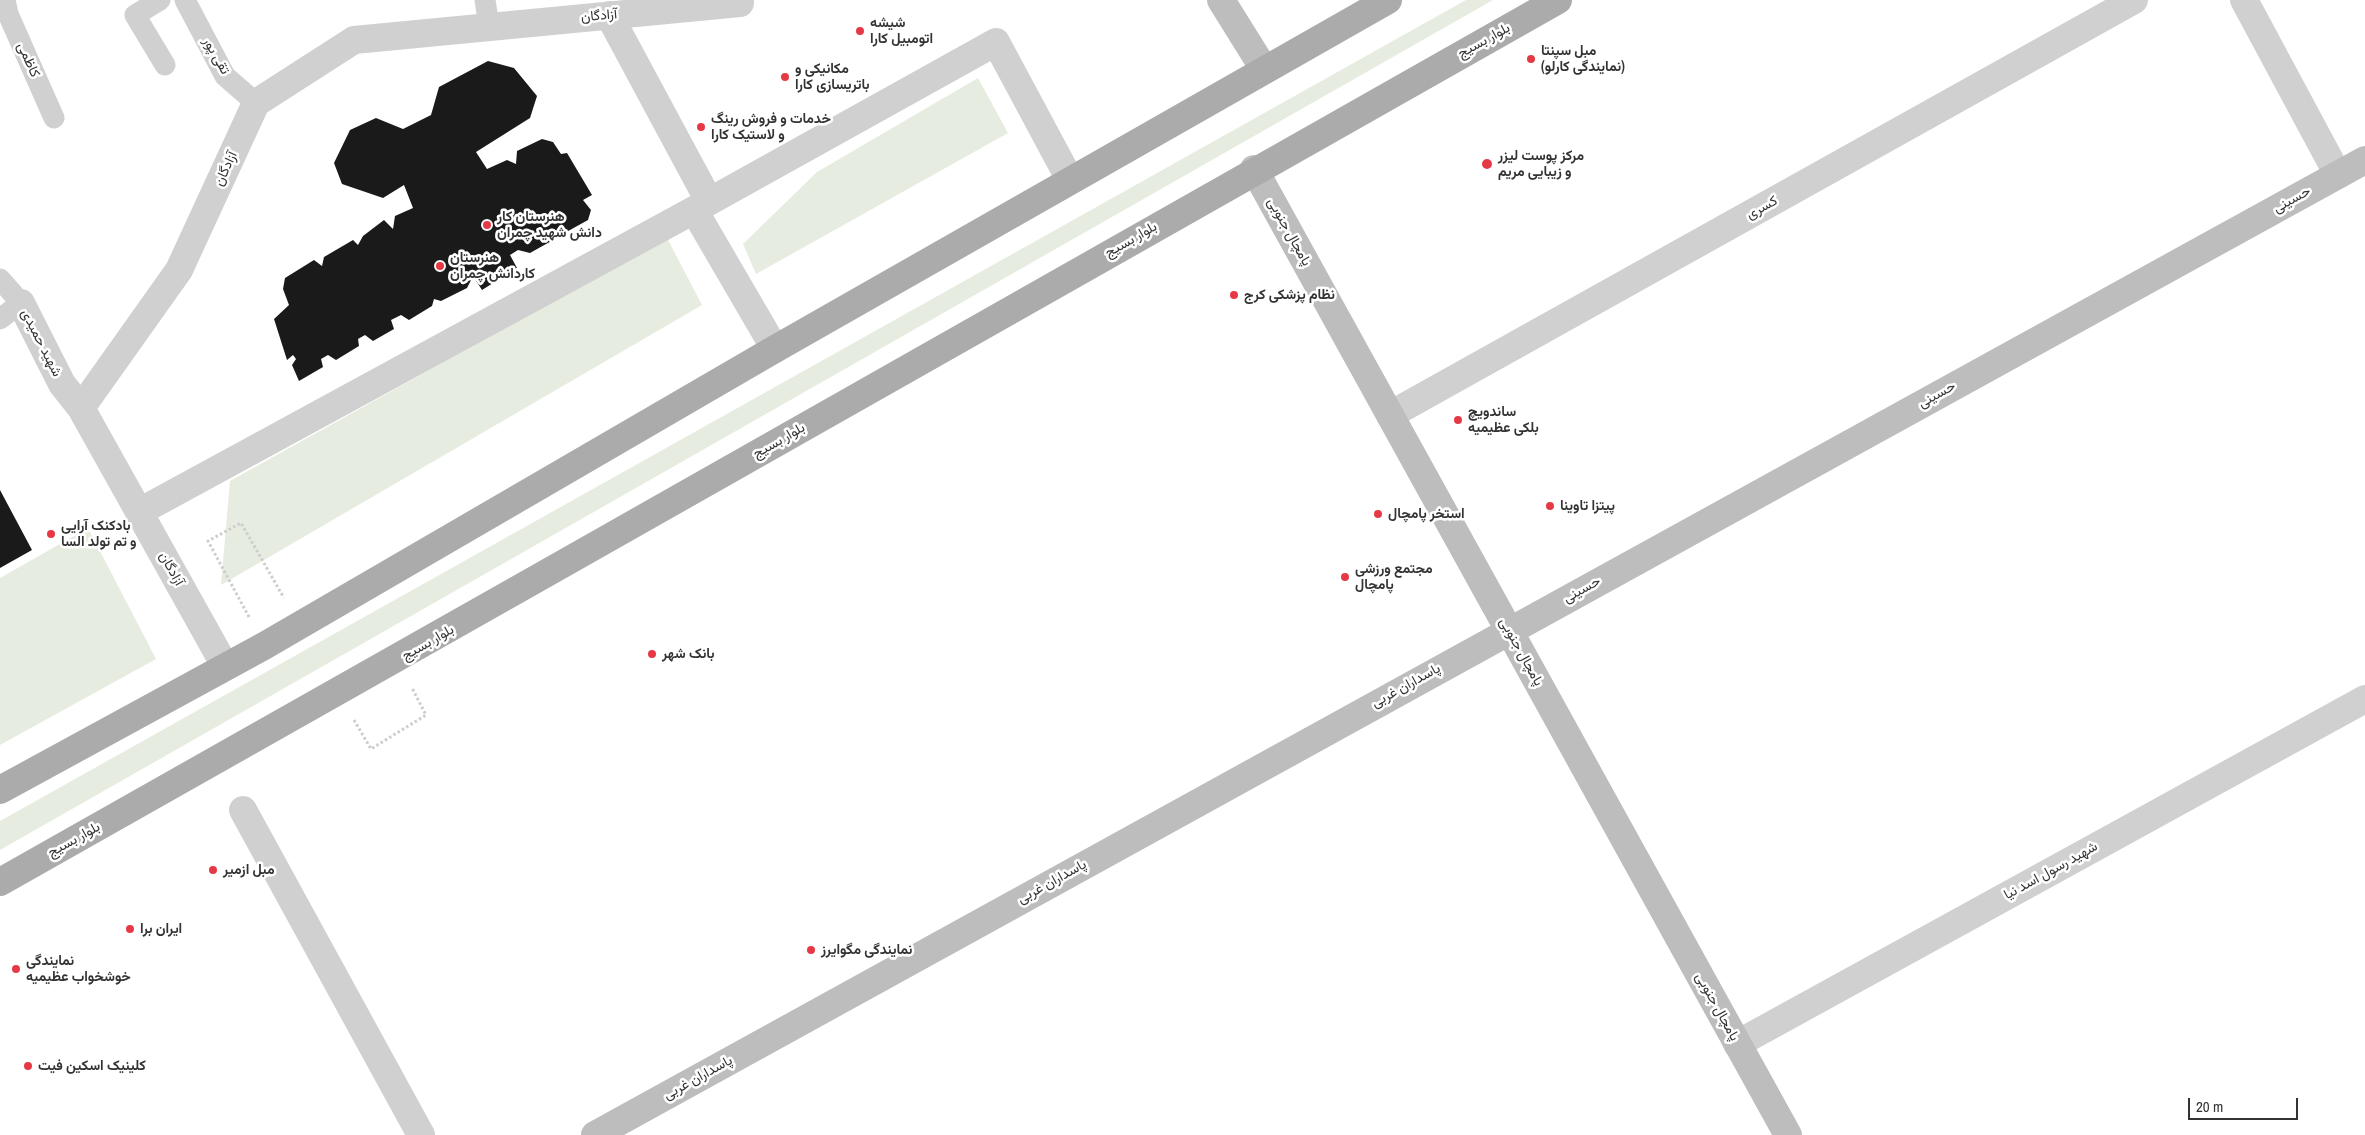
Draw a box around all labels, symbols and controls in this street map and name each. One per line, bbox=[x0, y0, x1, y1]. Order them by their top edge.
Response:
street label: آزادگان bbox=[580, 6, 618, 26]
place label: شیشه اتومبیل کارا bbox=[870, 15, 933, 48]
street label: بلوار بسیج bbox=[1455, 20, 1513, 62]
marker: شیشه اتومبیل کارا bbox=[854, 25, 866, 37]
street label: تقی پور bbox=[199, 34, 233, 78]
street label: کاظمی bbox=[13, 40, 43, 80]
place label: مبل سپنتا (نمایندگی کارلو) bbox=[1541, 43, 1625, 75]
marker: مبل سپنتا (نمایندگی کارلو) bbox=[1525, 53, 1537, 65]
place label: مکانیکی و باتریسازی کارا bbox=[795, 61, 870, 94]
marker: مکانیکی و باتریسازی کارا bbox=[779, 71, 791, 83]
place label: خدمات و فروش رینگ و لاستیک کارا bbox=[711, 111, 831, 144]
marker: خدمات و فروش رینگ و لاستیک کارا bbox=[695, 121, 707, 133]
place label: مرکز پوست لیزر و زیبایی مریم bbox=[1498, 148, 1584, 180]
street label: آزادگان bbox=[211, 149, 241, 189]
marker: مرکز پوست لیزر و زیبایی مریم bbox=[1480, 157, 1494, 171]
street label: حسینی bbox=[2270, 183, 2314, 217]
street label: کسری bbox=[1743, 193, 1781, 223]
street label: پامچال جنوبی bbox=[1263, 195, 1315, 269]
place label: هنرستان کار دانش شهید چمران bbox=[497, 209, 602, 242]
street label: بلوار بسیج bbox=[1102, 218, 1160, 262]
marker: هنرستان کار دانش شهید چمران bbox=[481, 219, 493, 231]
place label: هنرستان کاردانش چمران bbox=[450, 250, 535, 282]
marker: هنرستان کاردانش چمران bbox=[434, 260, 446, 272]
place label: نظام پزشکی کرج bbox=[1244, 287, 1335, 303]
marker: نظام پزشکی کرج bbox=[1228, 289, 1240, 301]
street label: شهید حمیدی bbox=[17, 306, 65, 380]
street label: حسینی bbox=[1915, 378, 1959, 412]
place label: ساندویچ بلکی عظیمیه bbox=[1468, 404, 1539, 437]
marker: ساندویچ بلکی عظیمیه bbox=[1452, 414, 1464, 426]
street label: بلوار بسیج bbox=[750, 419, 808, 463]
place label: پیتزا تاوینا bbox=[1560, 498, 1615, 514]
marker: پیتزا تاوینا bbox=[1544, 500, 1556, 512]
place label: استخر پامچال bbox=[1388, 506, 1465, 522]
marker: استخر پامچال bbox=[1372, 508, 1384, 520]
place label: بادکنک آرایی و تم تولد السا bbox=[61, 518, 137, 550]
marker: بادکنک آرایی و تم تولد السا bbox=[45, 528, 57, 540]
street label: آزادگان bbox=[155, 549, 187, 589]
place label: مجتمع ورزشی پامچال bbox=[1355, 561, 1433, 594]
marker: مجتمع ورزشی پامچال bbox=[1339, 571, 1351, 583]
street label: حسینی bbox=[1560, 573, 1604, 607]
street label: پامچال جنوبی bbox=[1495, 615, 1547, 689]
street label: بلوار بسیج bbox=[399, 621, 457, 665]
place label: بانک شهر bbox=[662, 646, 714, 662]
marker: بانک شهر bbox=[646, 648, 658, 660]
street label: پاسداران غربی bbox=[1369, 660, 1443, 712]
street label: بلوار بسیج bbox=[45, 819, 103, 861]
street label: شهید رسول اسد نیا bbox=[2001, 838, 2101, 904]
street label: پاسداران غربی bbox=[1015, 856, 1089, 908]
place label: مبل ازمیر bbox=[223, 862, 274, 878]
marker: مبل ازمیر bbox=[207, 864, 219, 876]
place label: ایران برا bbox=[140, 921, 182, 937]
marker: ایران برا bbox=[124, 923, 136, 935]
place label: نمایندگی مگوایرز bbox=[821, 942, 912, 958]
marker: نمایندگی مگوایرز bbox=[805, 944, 817, 956]
place label: نمایندگی خوشخواب عظیمیه bbox=[26, 953, 131, 986]
marker: نمایندگی خوشخواب عظیمیه bbox=[10, 963, 22, 975]
street label: پامچال جنوبی bbox=[1691, 970, 1743, 1044]
street label: پاسداران غربی bbox=[661, 1052, 735, 1104]
place label: کلینیک اسکین فیت bbox=[38, 1058, 146, 1074]
marker: کلینیک اسکین فیت bbox=[22, 1060, 34, 1072]
scale bar bbox=[2190, 1088, 2300, 1120]
text: 20 m bbox=[2196, 1096, 2223, 1117]

